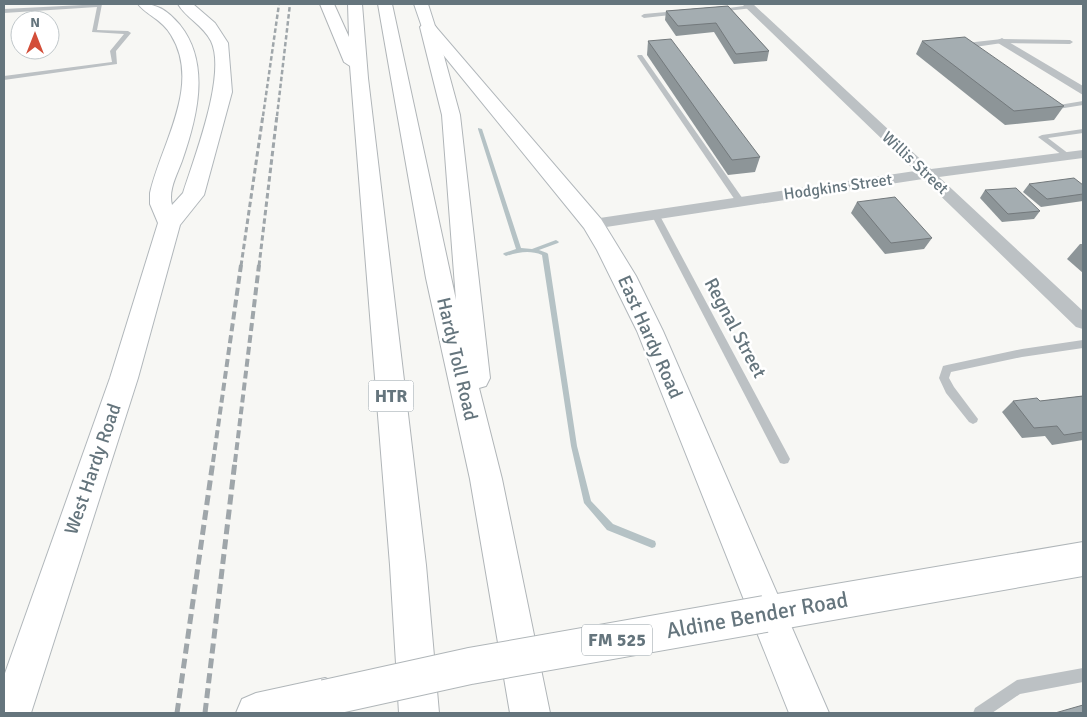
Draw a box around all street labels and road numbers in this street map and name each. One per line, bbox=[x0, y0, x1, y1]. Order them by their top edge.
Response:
street label: Willis Street bbox=[878, 127, 953, 199]
street label: Hodgkins Street bbox=[783, 169, 894, 205]
street label: East Hardy Road bbox=[612, 272, 688, 402]
street label: Regnal Street bbox=[699, 274, 772, 382]
street label: Hardy Toll Road bbox=[431, 295, 483, 423]
road number: HTR bbox=[368, 381, 414, 412]
street label: West Hardy Road bbox=[59, 400, 127, 538]
street label: Aldine Bender Road bbox=[664, 586, 850, 644]
road number: FM 525 bbox=[582, 624, 652, 656]

